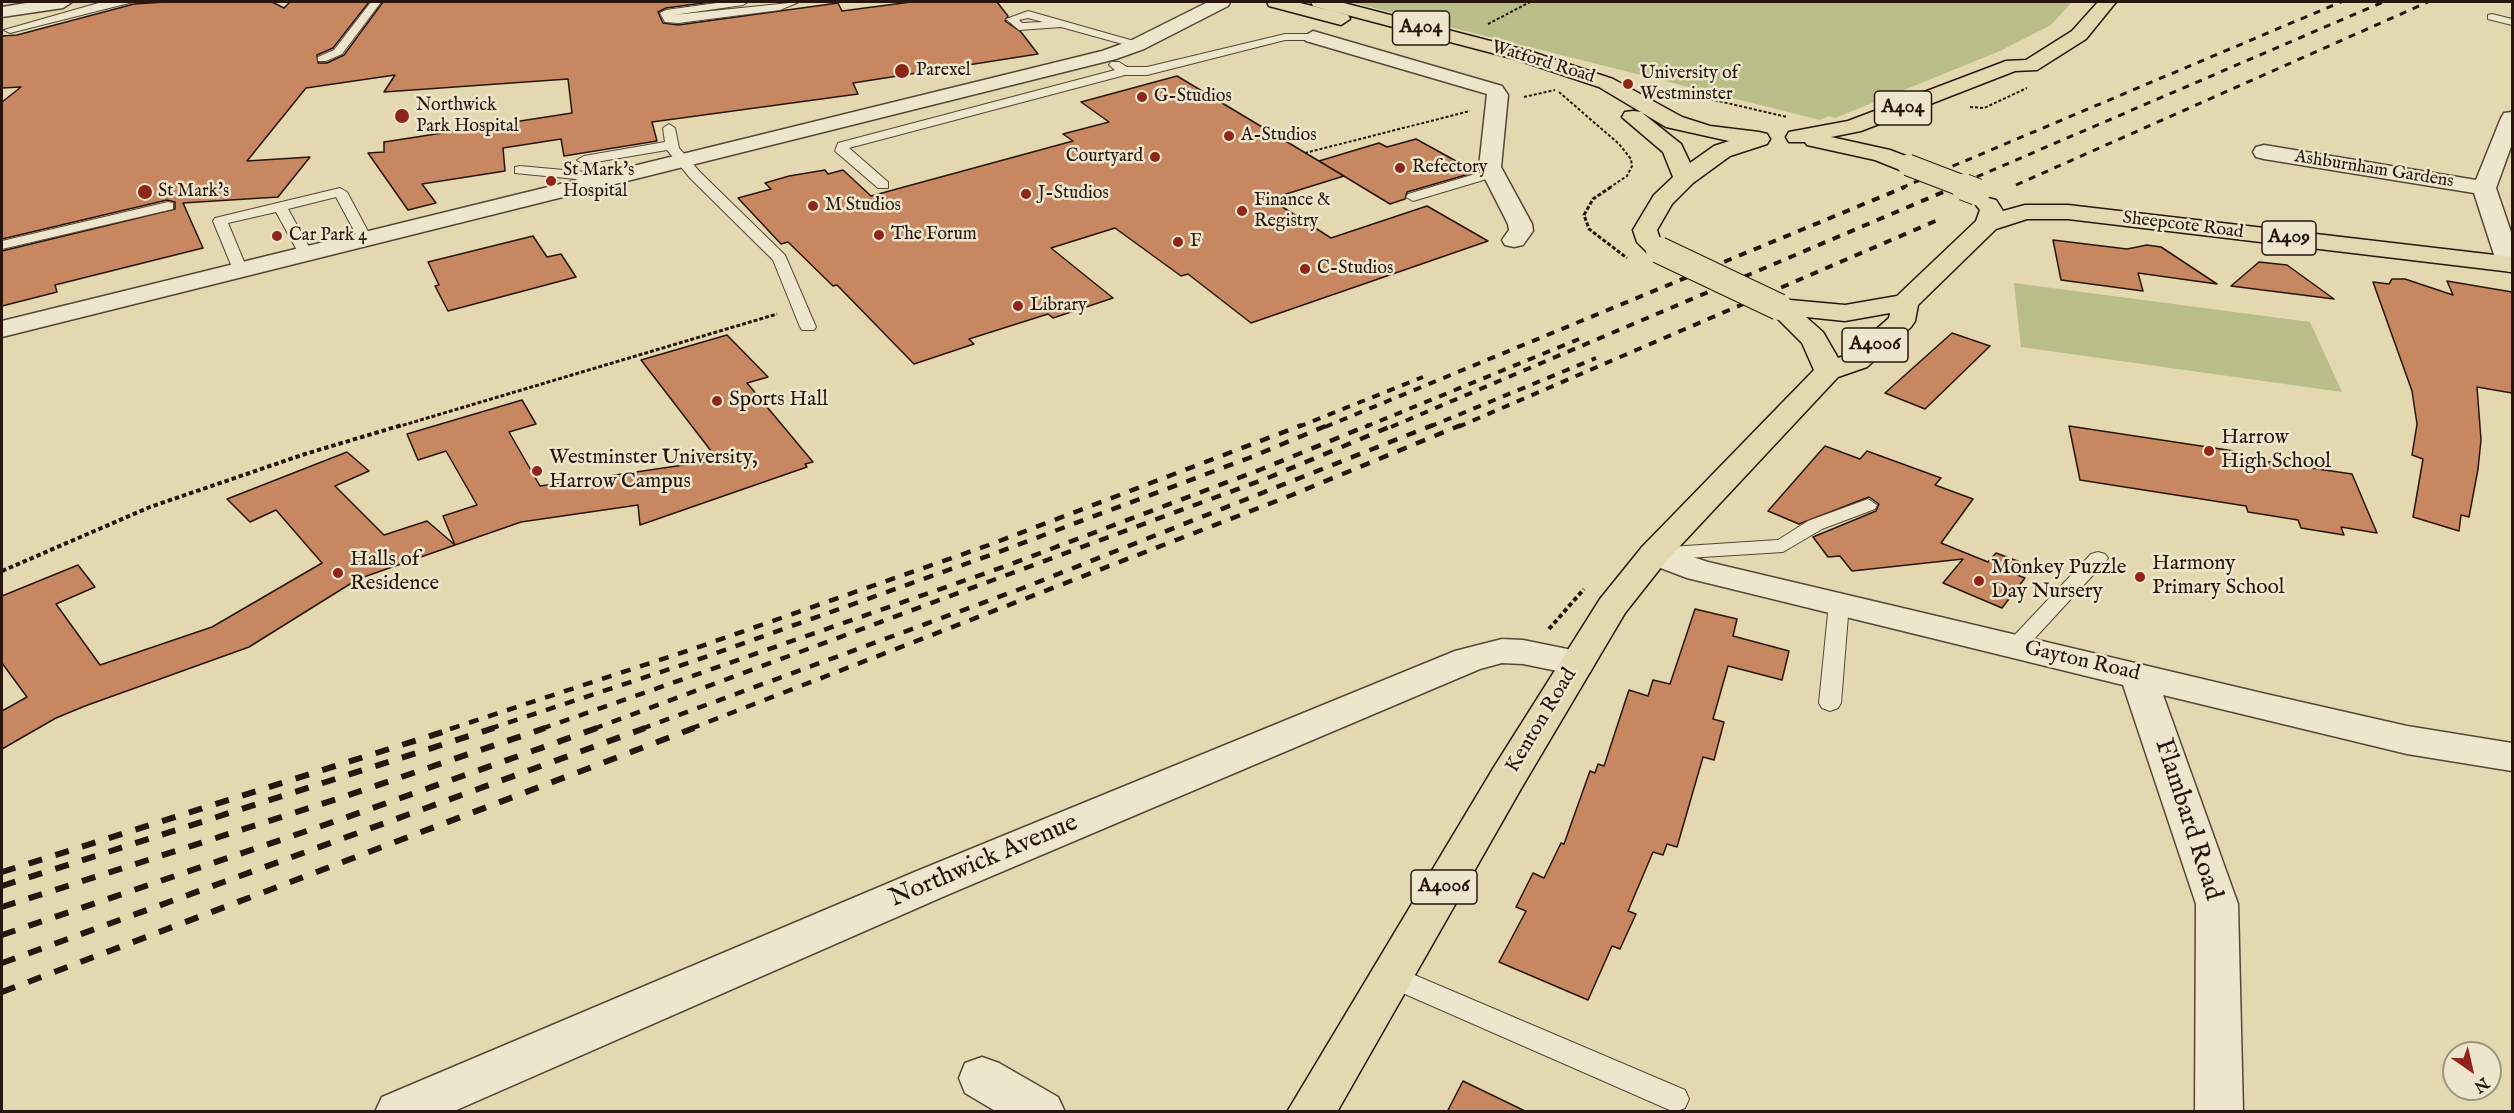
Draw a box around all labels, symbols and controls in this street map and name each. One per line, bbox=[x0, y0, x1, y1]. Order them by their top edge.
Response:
road number: A404 bbox=[1392, 11, 1450, 45]
street label: Watford Road bbox=[1489, 37, 1597, 89]
place label: Parexel bbox=[916, 60, 971, 82]
marker: Parexel bbox=[893, 62, 911, 80]
place label: University of Westminster bbox=[1640, 63, 1738, 106]
marker: University of Westminster bbox=[1621, 77, 1635, 91]
place label: G-Studios bbox=[1154, 86, 1232, 108]
marker: G-Studios bbox=[1135, 90, 1149, 104]
road number: A404 bbox=[1874, 91, 1932, 125]
place label: Northwick Park Hospital bbox=[416, 95, 519, 138]
marker: Northwick Park Hospital bbox=[393, 107, 411, 125]
place label: A-Studios bbox=[1241, 125, 1317, 147]
marker: A-Studios bbox=[1222, 129, 1236, 143]
place label: Courtyard bbox=[1066, 146, 1143, 168]
street label: Ashburnham Gardens bbox=[2293, 147, 2455, 193]
marker: Courtyard bbox=[1148, 150, 1162, 164]
place label: Refectory bbox=[1412, 157, 1488, 179]
place label: St Mark's Hospital bbox=[563, 160, 634, 202]
marker: Refectory bbox=[1393, 161, 1407, 175]
marker: St Mark's Hospital bbox=[544, 174, 558, 188]
place label: St Mark's bbox=[158, 181, 229, 203]
marker: St Mark's bbox=[136, 183, 154, 201]
place label: J-Studios bbox=[1038, 183, 1109, 205]
marker: J-Studios bbox=[1019, 187, 1033, 201]
place label: Finance & Registry bbox=[1254, 190, 1331, 232]
place label: M Studios bbox=[825, 195, 901, 217]
marker: M Studios bbox=[806, 199, 820, 213]
marker: Finance & Registry bbox=[1235, 204, 1249, 218]
street label: Sheepcote Road bbox=[2121, 208, 2245, 244]
road number: A409 bbox=[2262, 221, 2316, 255]
place label: The Forum bbox=[891, 224, 977, 246]
place label: Car Park 4 bbox=[289, 225, 367, 247]
marker: The Forum bbox=[872, 228, 886, 242]
marker: Car Park 4 bbox=[270, 229, 284, 243]
place label: F bbox=[1190, 231, 1201, 253]
marker: F bbox=[1171, 235, 1185, 249]
place label: C-Studios bbox=[1317, 258, 1393, 280]
marker: C-Studios bbox=[1298, 262, 1312, 276]
place label: Library bbox=[1030, 295, 1087, 317]
marker: Library bbox=[1011, 299, 1025, 313]
road number: A4006 bbox=[1842, 328, 1908, 362]
place label: Sports Hall bbox=[729, 388, 828, 414]
marker: Sports Hall bbox=[710, 394, 724, 408]
place label: Harrow High School bbox=[2221, 426, 2331, 476]
marker: Harrow High School bbox=[2202, 444, 2216, 458]
place label: Westminster University, Harrow Campus bbox=[549, 446, 758, 496]
marker: Westminster University, Harrow Campus bbox=[530, 464, 544, 478]
place label: Halls of Residence bbox=[350, 548, 439, 598]
place label: Harmony Primary School bbox=[2152, 552, 2285, 602]
place label: Monkey Puzzle Day Nursery bbox=[1991, 556, 2126, 606]
marker: Halls of Residence bbox=[331, 566, 345, 580]
marker: Harmony Primary School bbox=[2133, 570, 2147, 584]
marker: Monkey Puzzle Day Nursery bbox=[1972, 574, 1986, 588]
street label: Gayton Road bbox=[2022, 637, 2142, 687]
street label: Kenton Road bbox=[1501, 664, 1583, 778]
street label: Flambard Road bbox=[2146, 735, 2228, 905]
street label: Northwick Avenue bbox=[885, 808, 1083, 916]
road number: A4006 bbox=[1411, 870, 1477, 904]
north arrow bbox=[2442, 1041, 2502, 1101]
text: N bbox=[2470, 1072, 2492, 1096]

